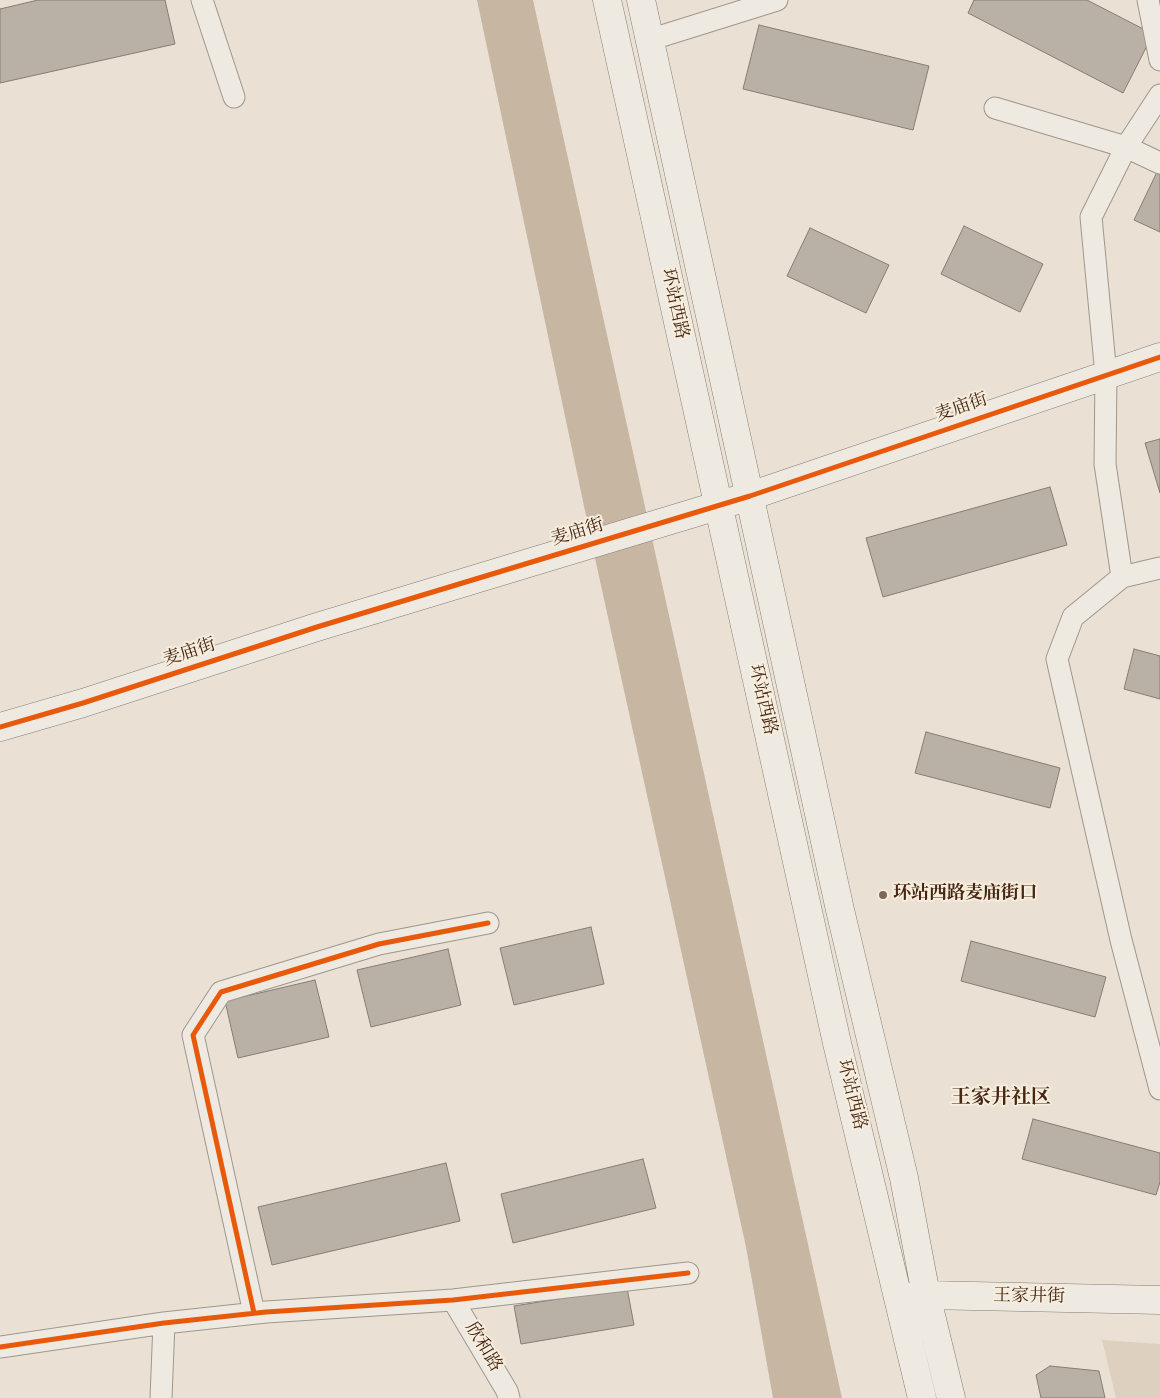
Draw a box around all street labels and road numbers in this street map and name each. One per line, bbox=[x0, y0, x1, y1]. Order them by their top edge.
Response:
street label: 环站西路 bbox=[655, 267, 691, 341]
street label: 麦庙街 bbox=[933, 390, 991, 428]
street label: 麦庙街 bbox=[549, 516, 607, 552]
street label: 麦庙街 bbox=[161, 635, 219, 673]
street label: 环站西路 bbox=[742, 662, 780, 738]
street label: 环站西路 bbox=[831, 1057, 869, 1133]
street label: 王家井街 bbox=[993, 1287, 1065, 1309]
street label: 欣和路 bbox=[459, 1319, 505, 1377]

